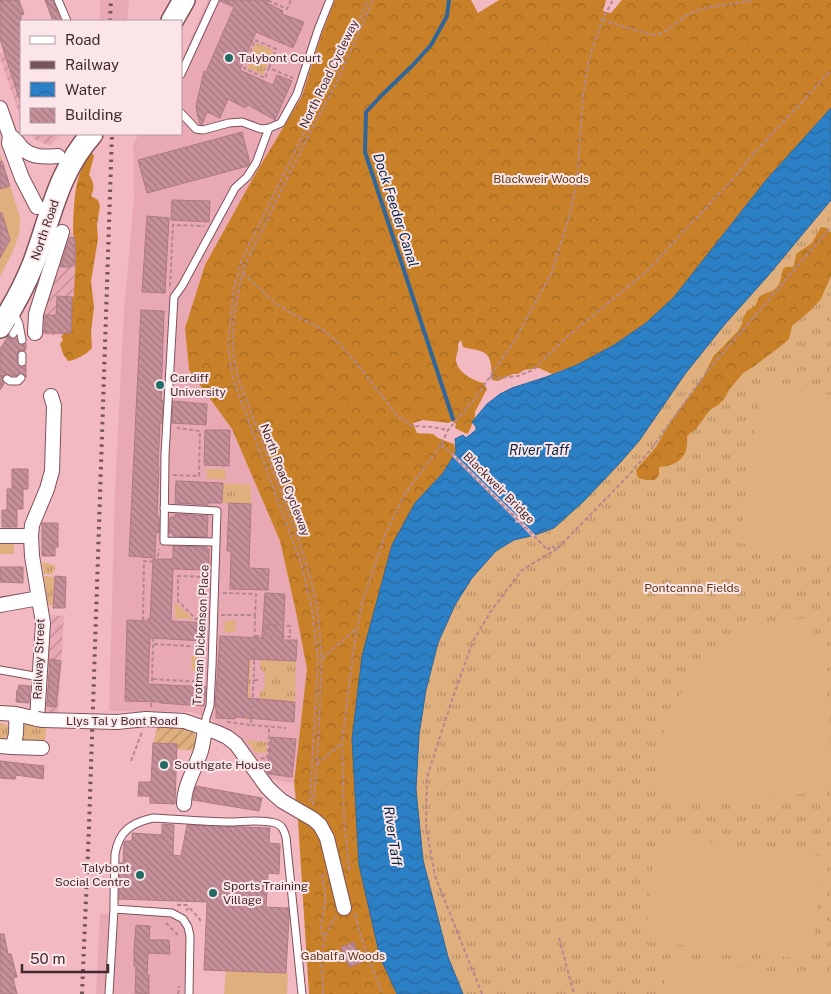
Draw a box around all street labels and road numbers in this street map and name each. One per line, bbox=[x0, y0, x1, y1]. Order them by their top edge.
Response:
street label: North Road Cycleway bbox=[297, 17, 362, 131]
street label: North Road bbox=[28, 198, 62, 262]
street label: North Road Cycleway bbox=[257, 422, 313, 539]
street label: Blackweir Bridge bbox=[460, 449, 538, 527]
street label: Trotman Dickenson Place bbox=[190, 564, 212, 706]
street label: Railway Street bbox=[31, 618, 47, 700]
street label: Llys Tal y Bont Road bbox=[66, 714, 178, 728]

